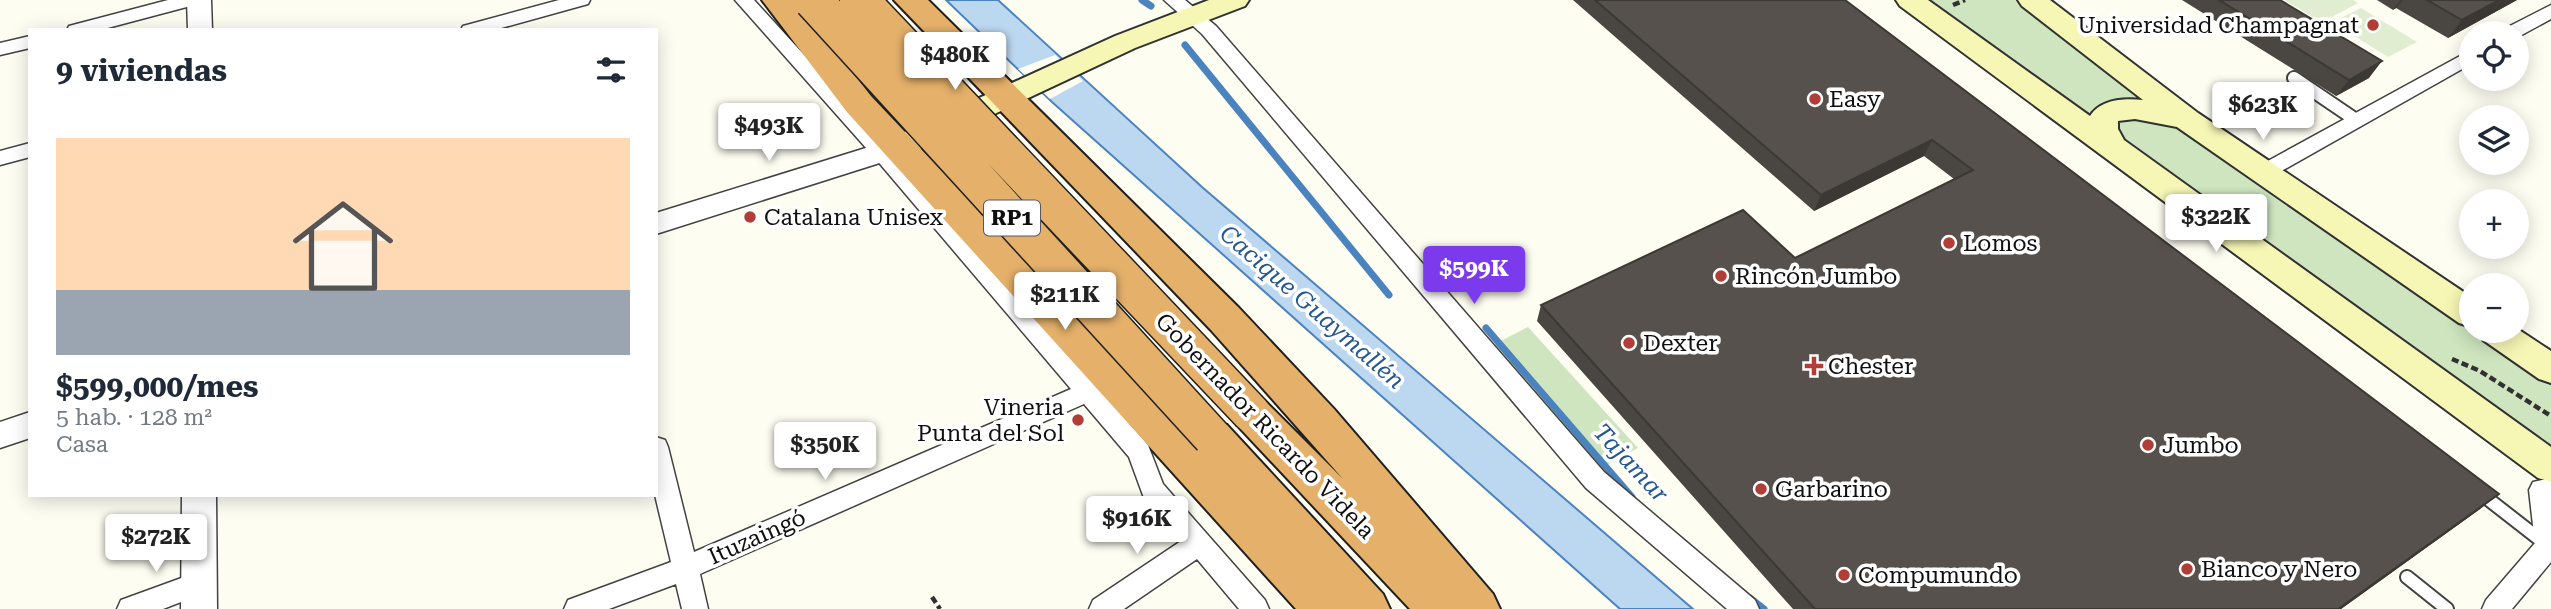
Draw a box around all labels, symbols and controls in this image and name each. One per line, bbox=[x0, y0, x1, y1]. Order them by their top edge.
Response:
place label: Universidad Champagnat bbox=[2077, 12, 2359, 39]
marker: Universidad Champagnat bbox=[2365, 17, 2381, 33]
map controls bbox=[2459, 21, 2529, 343]
button: locate bbox=[2459, 21, 2529, 91]
pin: $480K bbox=[906, 32, 1004, 92]
text: $480K bbox=[920, 41, 990, 68]
icon: filters bbox=[592, 51, 630, 89]
text: 9 viviendas bbox=[56, 53, 227, 88]
pin: $623K bbox=[2214, 82, 2312, 142]
place label: Easy bbox=[1829, 86, 1881, 113]
marker: Easy bbox=[1807, 91, 1823, 107]
text: $623K bbox=[2228, 91, 2298, 118]
pin: $493K bbox=[720, 104, 818, 163]
button: layers bbox=[2459, 105, 2529, 175]
text: $493K bbox=[734, 112, 804, 139]
icon: home bbox=[280, 183, 406, 309]
button: + bbox=[2459, 189, 2529, 259]
pin: $322K bbox=[2167, 194, 2265, 254]
road number: RP1 bbox=[984, 200, 1040, 235]
text: $322K bbox=[2181, 203, 2251, 230]
place label: Catalana Unisex bbox=[764, 204, 944, 231]
marker: Catalana Unisex bbox=[742, 209, 758, 225]
water label: Cacique Guaymallén bbox=[1214, 219, 1410, 395]
place label: Lomos bbox=[1963, 230, 2038, 257]
marker: Lomos bbox=[1941, 235, 1957, 251]
pin: $599K bbox=[1425, 246, 1523, 306]
text: $599K bbox=[1439, 255, 1509, 282]
place label: Rincón Jumbo bbox=[1735, 263, 1897, 290]
marker: Rincón Jumbo bbox=[1713, 268, 1729, 284]
pin: $211K bbox=[1016, 272, 1114, 332]
button: − bbox=[2459, 273, 2529, 343]
text: $211K bbox=[1030, 281, 1100, 308]
street label: Gobernador Ricardo Videla bbox=[1150, 308, 1380, 545]
place label: Dexter bbox=[1643, 330, 1718, 357]
marker: Dexter bbox=[1621, 335, 1637, 351]
place label: Chester bbox=[1828, 353, 1913, 380]
marker: Chester bbox=[1806, 358, 1822, 374]
text: $599,000/mes bbox=[56, 369, 259, 404]
place label: Vineria Punta del Sol bbox=[917, 394, 1065, 447]
text: 5 hab. · 128 m² bbox=[56, 404, 212, 431]
marker: Vineria Punta del Sol bbox=[1070, 412, 1086, 428]
water label: Tajamar bbox=[1588, 418, 1674, 508]
pin: $350K bbox=[776, 422, 874, 482]
text: Casa bbox=[56, 431, 108, 458]
text: $350K bbox=[790, 431, 860, 458]
place label: Jumbo bbox=[2162, 432, 2239, 459]
marker: Jumbo bbox=[2140, 437, 2156, 453]
place label: Garbarino bbox=[1775, 476, 1888, 503]
marker: Garbarino bbox=[1753, 481, 1769, 497]
pin: $916K bbox=[1088, 496, 1186, 556]
street label: Ituzaingó bbox=[704, 504, 810, 570]
text: $916K bbox=[1102, 505, 1172, 532]
pin: $272K bbox=[107, 514, 205, 574]
text: $272K bbox=[121, 523, 191, 550]
place label: Bianco y Nero bbox=[2201, 556, 2357, 583]
marker: Bianco y Nero bbox=[2179, 561, 2195, 577]
place label: Compumundo bbox=[1858, 562, 2018, 589]
marker: Compumundo bbox=[1836, 567, 1852, 583]

